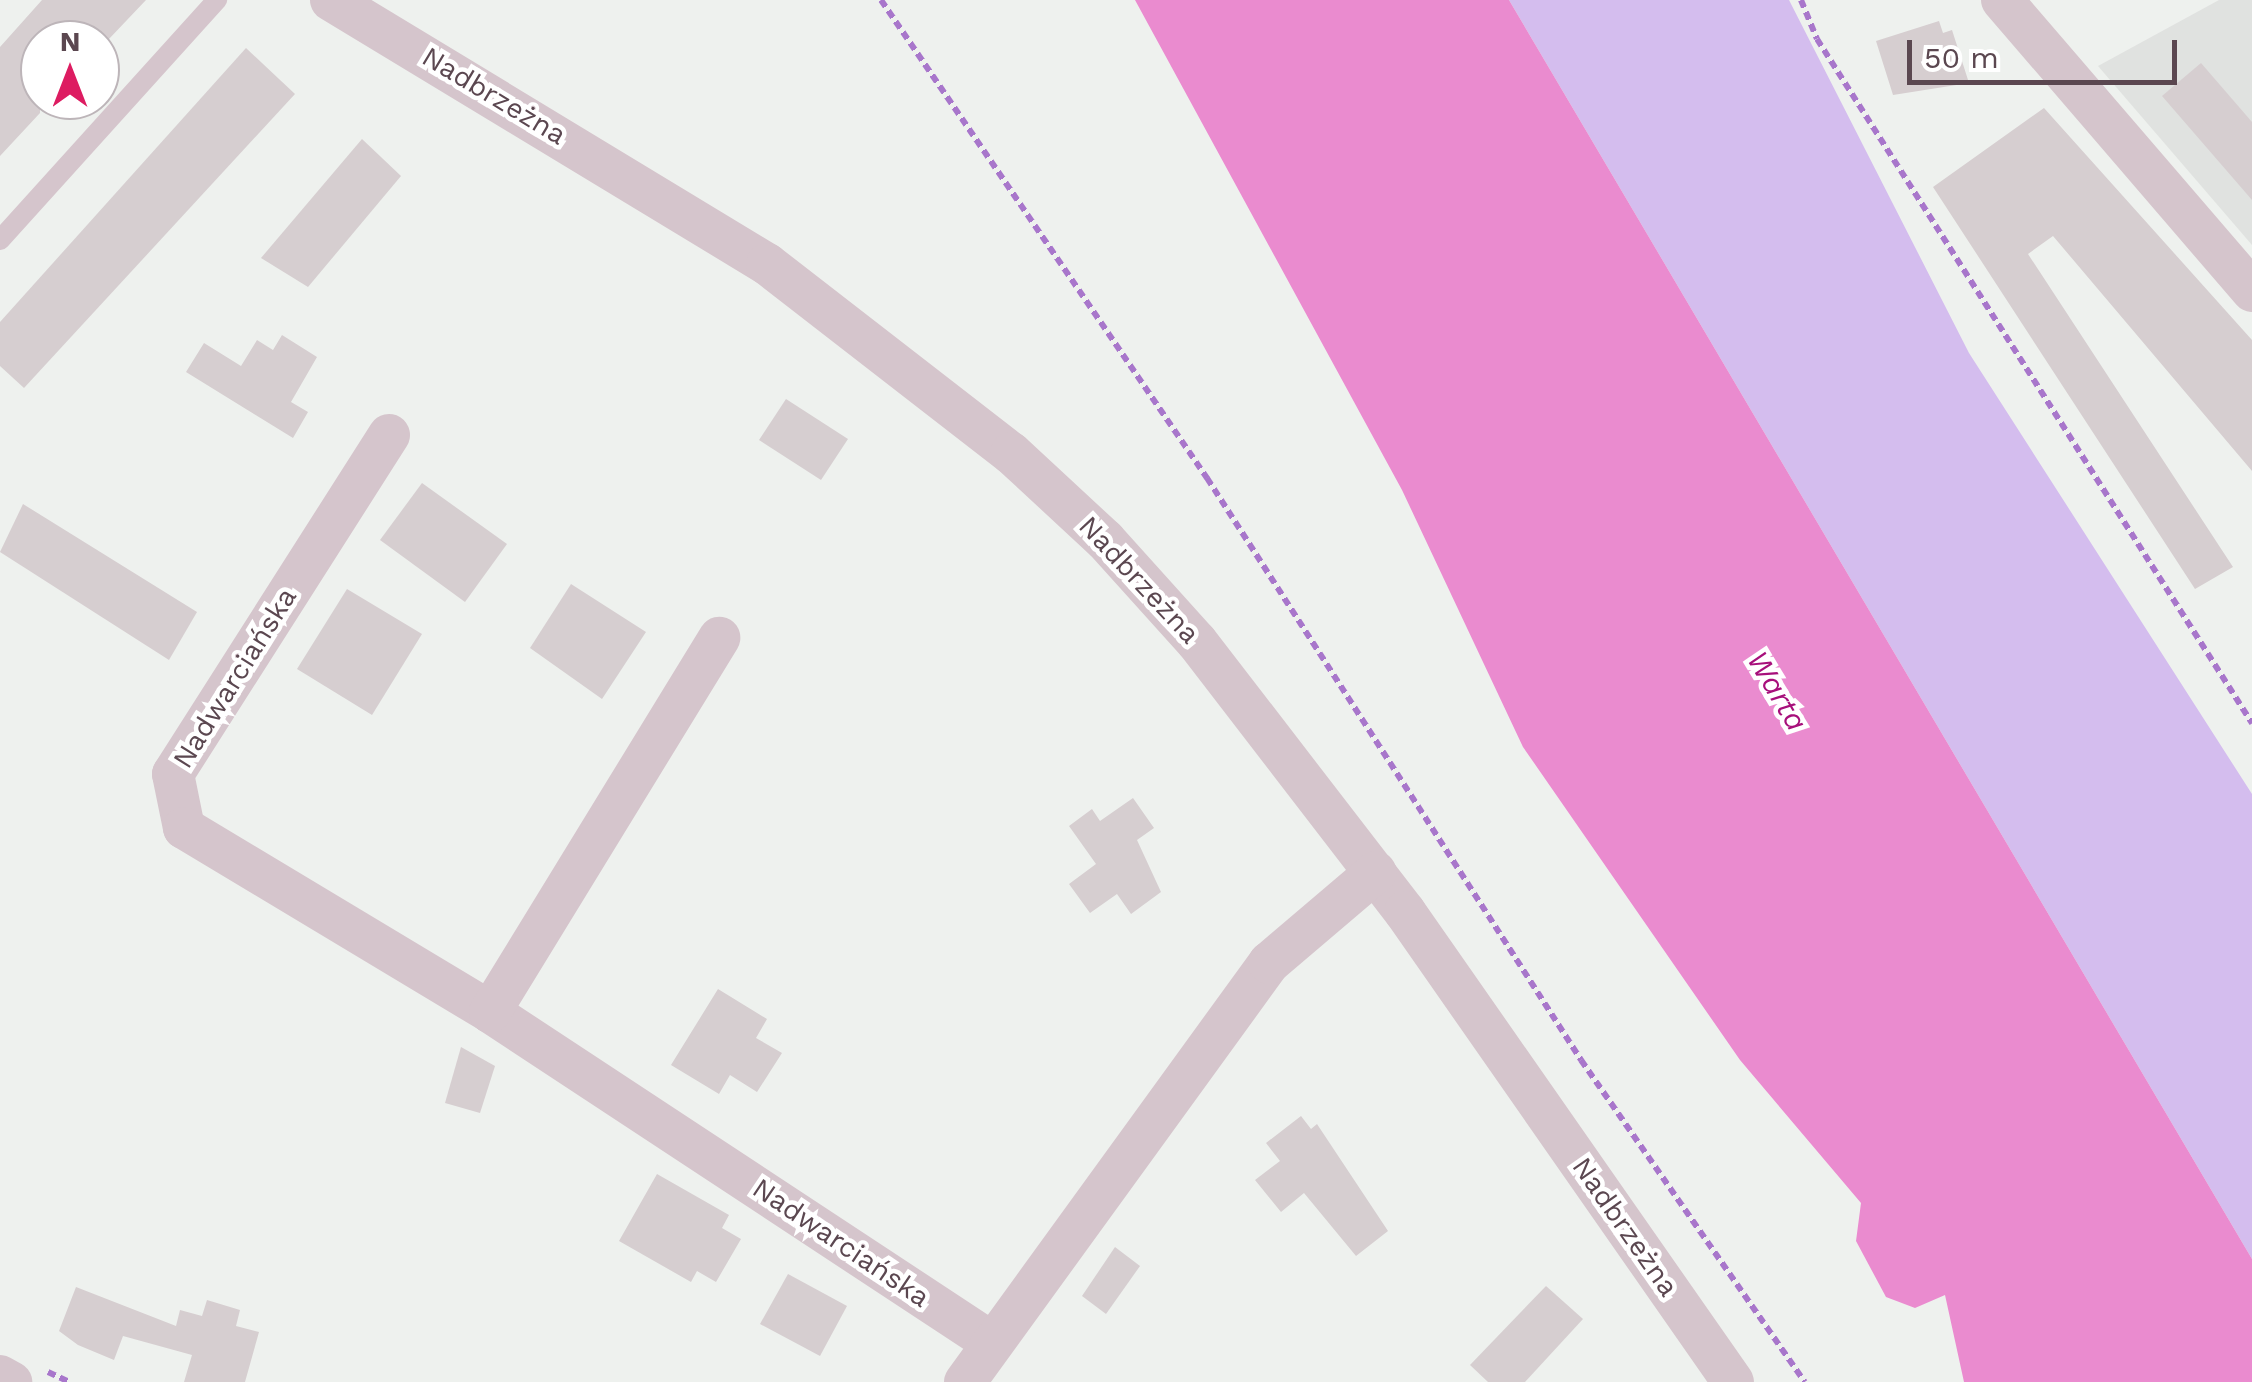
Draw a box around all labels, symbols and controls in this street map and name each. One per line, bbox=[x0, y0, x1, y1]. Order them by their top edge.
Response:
north arrow bbox=[20, 20, 120, 120]
scale bar bbox=[1912, 20, 2182, 82]
text: N bbox=[60, 25, 80, 58]
street label: Nadbrzeżna bbox=[416, 40, 572, 152]
text: 50 m bbox=[1924, 40, 1999, 75]
street label: Nadbrzeżna bbox=[1072, 509, 1206, 651]
street label: Nadwarciańska bbox=[166, 582, 304, 774]
water label: Warta bbox=[1739, 644, 1815, 738]
street label: Nadbrzeżna bbox=[1565, 1151, 1685, 1303]
street label: Nadwarciańska bbox=[746, 1171, 936, 1315]

